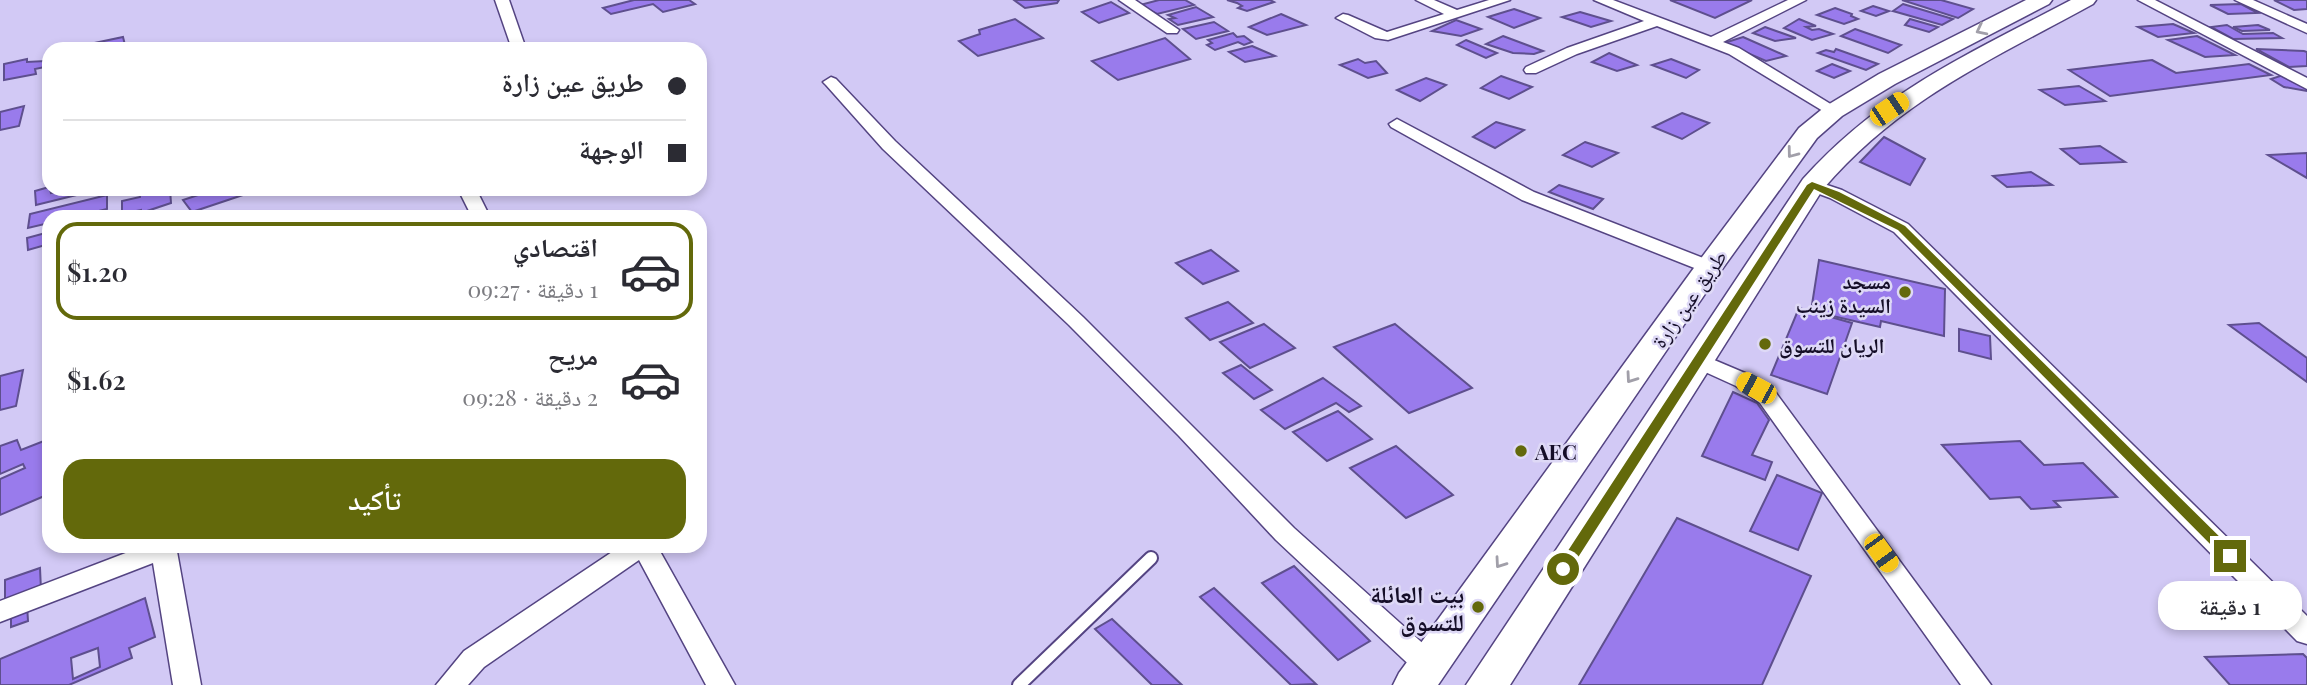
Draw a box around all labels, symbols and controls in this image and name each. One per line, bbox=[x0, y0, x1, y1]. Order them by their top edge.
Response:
one-way arrow bbox=[1976, 22, 1988, 36]
text: طريق عين زارة bbox=[502, 64, 644, 99]
car bbox=[1866, 89, 1913, 129]
text: الوجهة bbox=[579, 131, 644, 166]
one-way arrow bbox=[1788, 145, 1801, 158]
text: اقتصادي bbox=[513, 229, 598, 264]
icon: car bbox=[619, 240, 682, 303]
street label: طريق عين زارة bbox=[1644, 243, 1733, 353]
text: $1.20 bbox=[67, 254, 128, 289]
place label: مسجد السيدة زينب bbox=[1796, 266, 1891, 318]
text: 1 دقيقة · 09:27 bbox=[467, 273, 598, 304]
marker: مسجد السيدة زينب bbox=[1897, 284, 1913, 300]
place label: الريان للتسوق bbox=[1779, 330, 1884, 359]
marker: الريان للتسوق bbox=[1757, 336, 1773, 352]
text: مريح bbox=[548, 337, 598, 372]
icon: car bbox=[619, 348, 682, 411]
text: $1.62 bbox=[67, 362, 126, 397]
car bbox=[1733, 369, 1780, 407]
one-way arrow bbox=[1627, 370, 1639, 383]
text: 2 دقيقة · 09:28 bbox=[462, 381, 598, 412]
place label: AEC bbox=[1534, 437, 1577, 465]
marker: AEC bbox=[1513, 443, 1529, 459]
button: تأكيد bbox=[63, 459, 686, 539]
car bbox=[1861, 530, 1902, 576]
route end bbox=[2214, 540, 2246, 572]
route start bbox=[1547, 553, 1579, 585]
one-way arrow bbox=[1496, 555, 1508, 568]
place label: بيت العائلة للتسوق bbox=[1370, 577, 1464, 637]
callout: 1 دقيقة bbox=[2158, 580, 2302, 630]
text: 1 دقيقة bbox=[2199, 590, 2261, 621]
marker: بيت العائلة للتسوق bbox=[1470, 599, 1486, 615]

